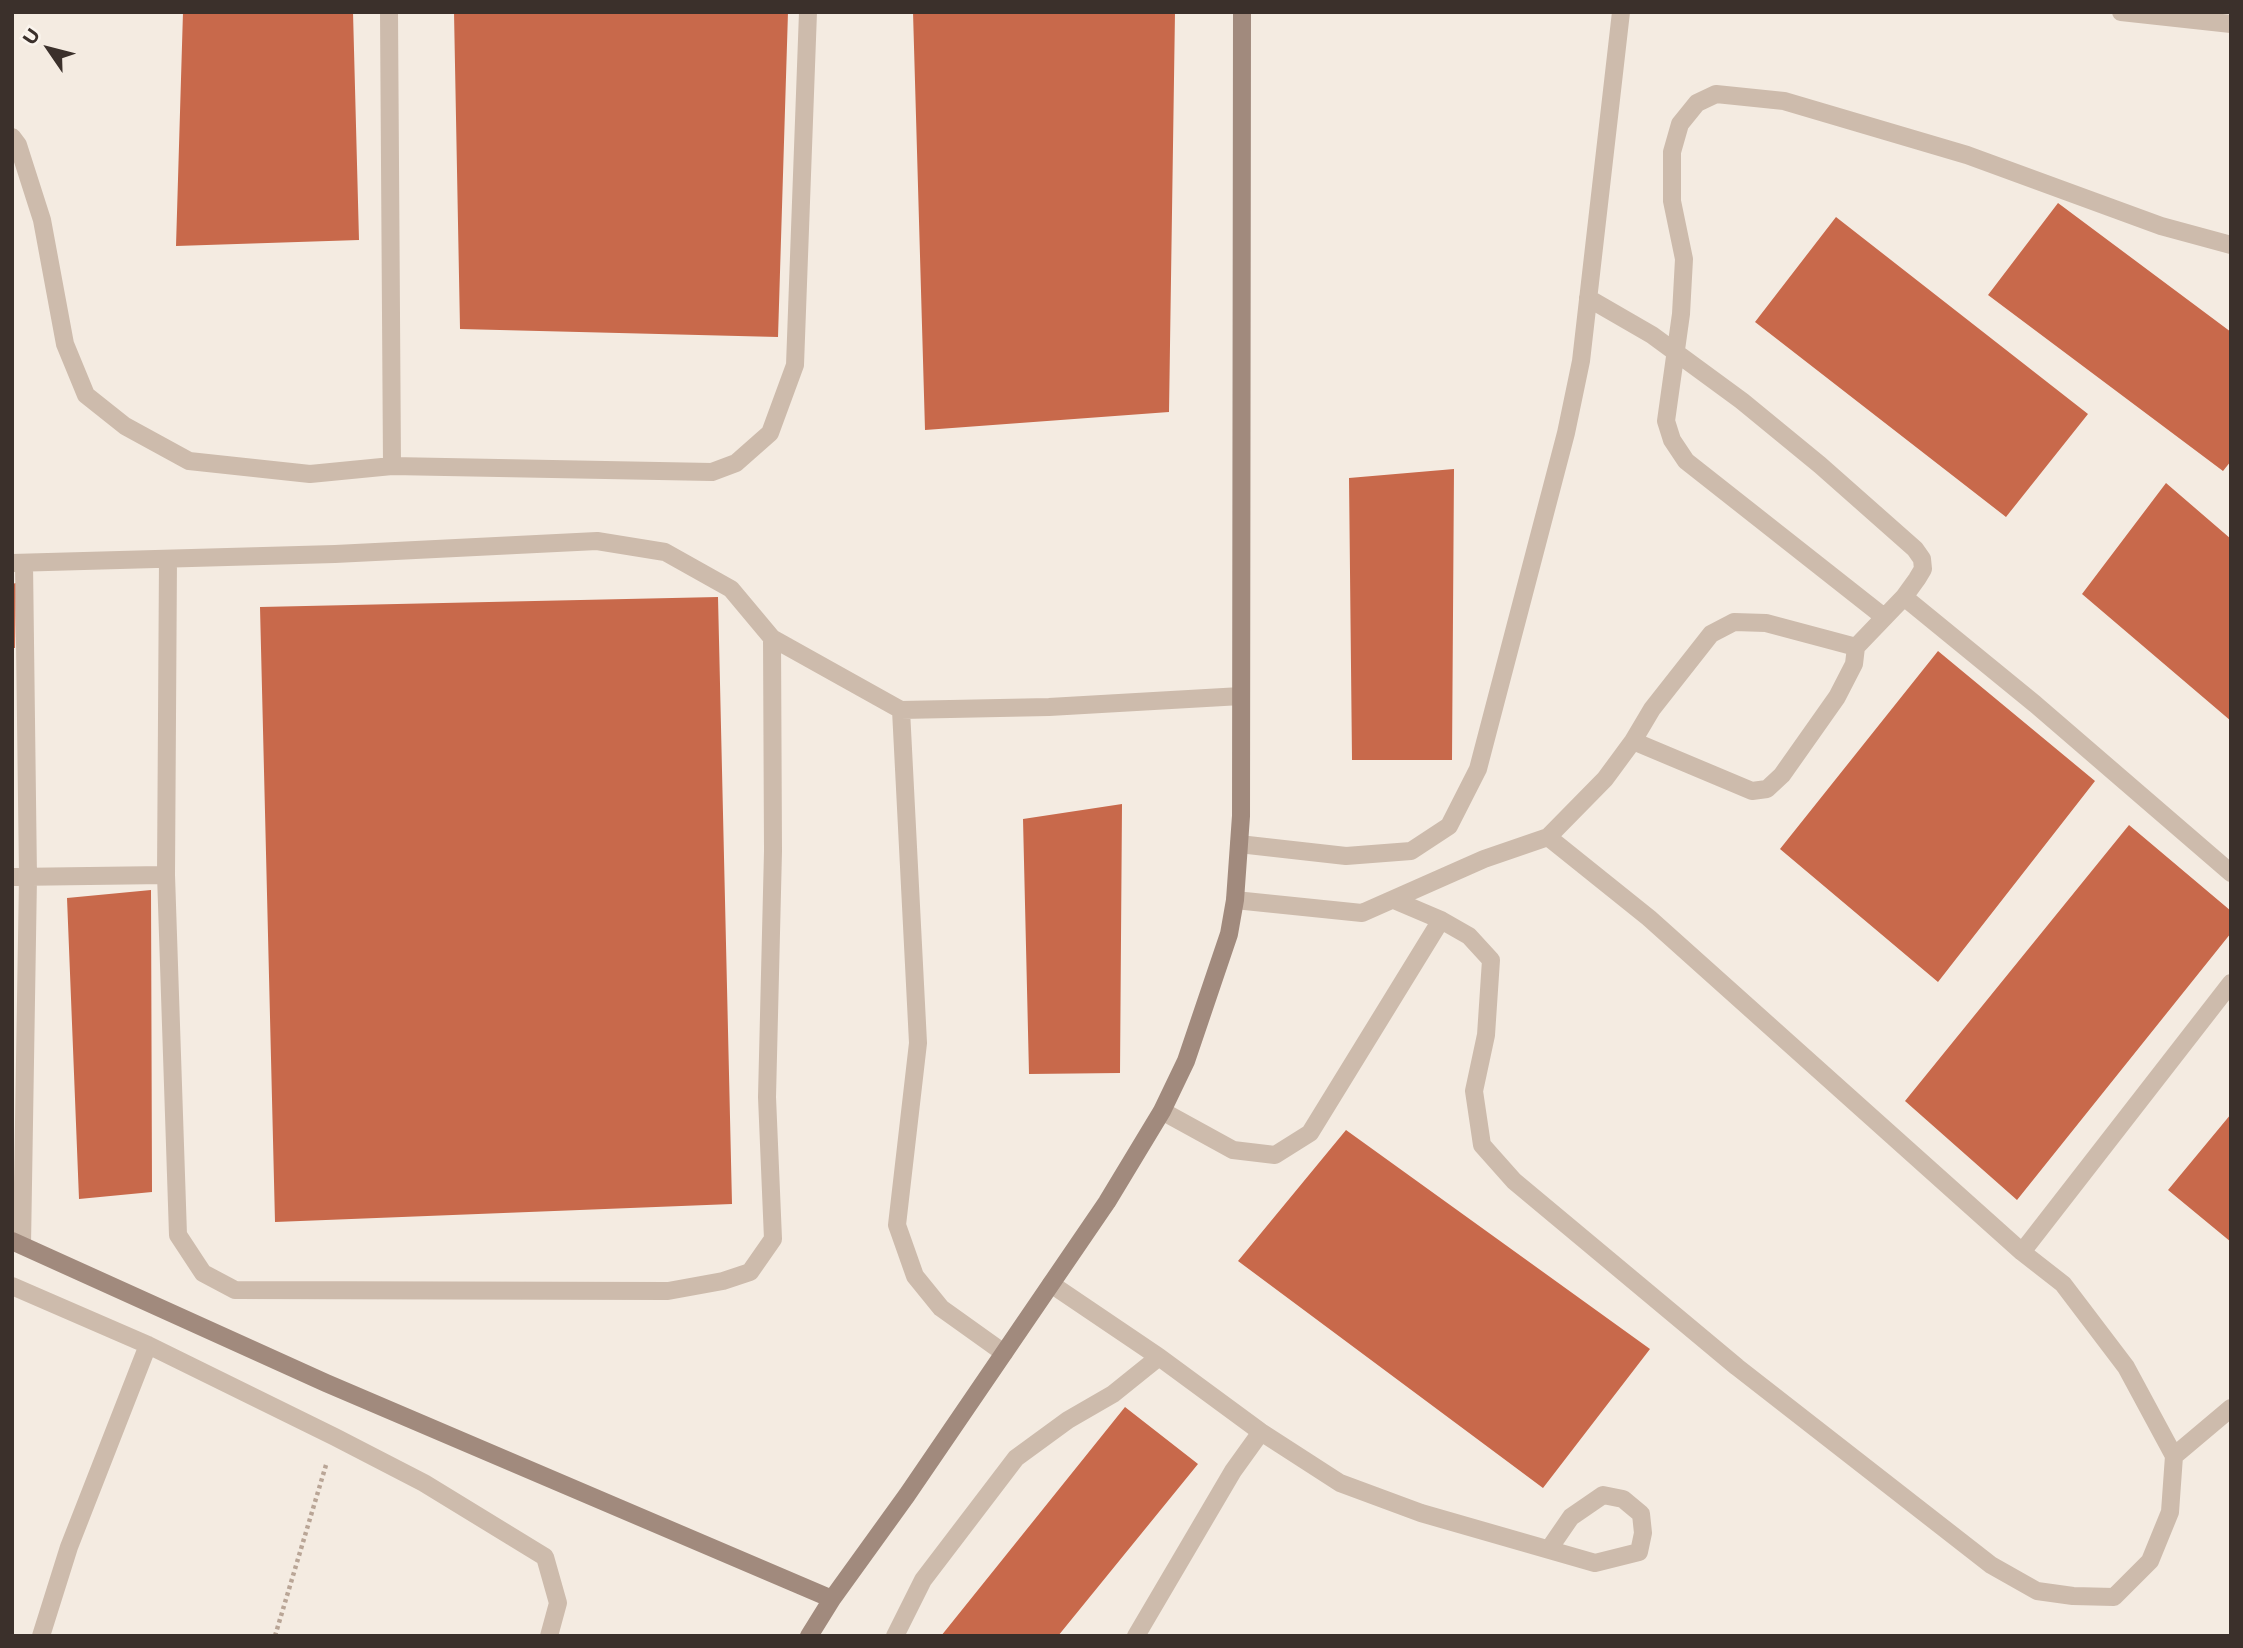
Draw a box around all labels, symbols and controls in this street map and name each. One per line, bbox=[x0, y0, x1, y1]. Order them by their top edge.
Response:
north arrow bbox=[14, 14, 84, 84]
text: U bbox=[18, 24, 45, 49]

